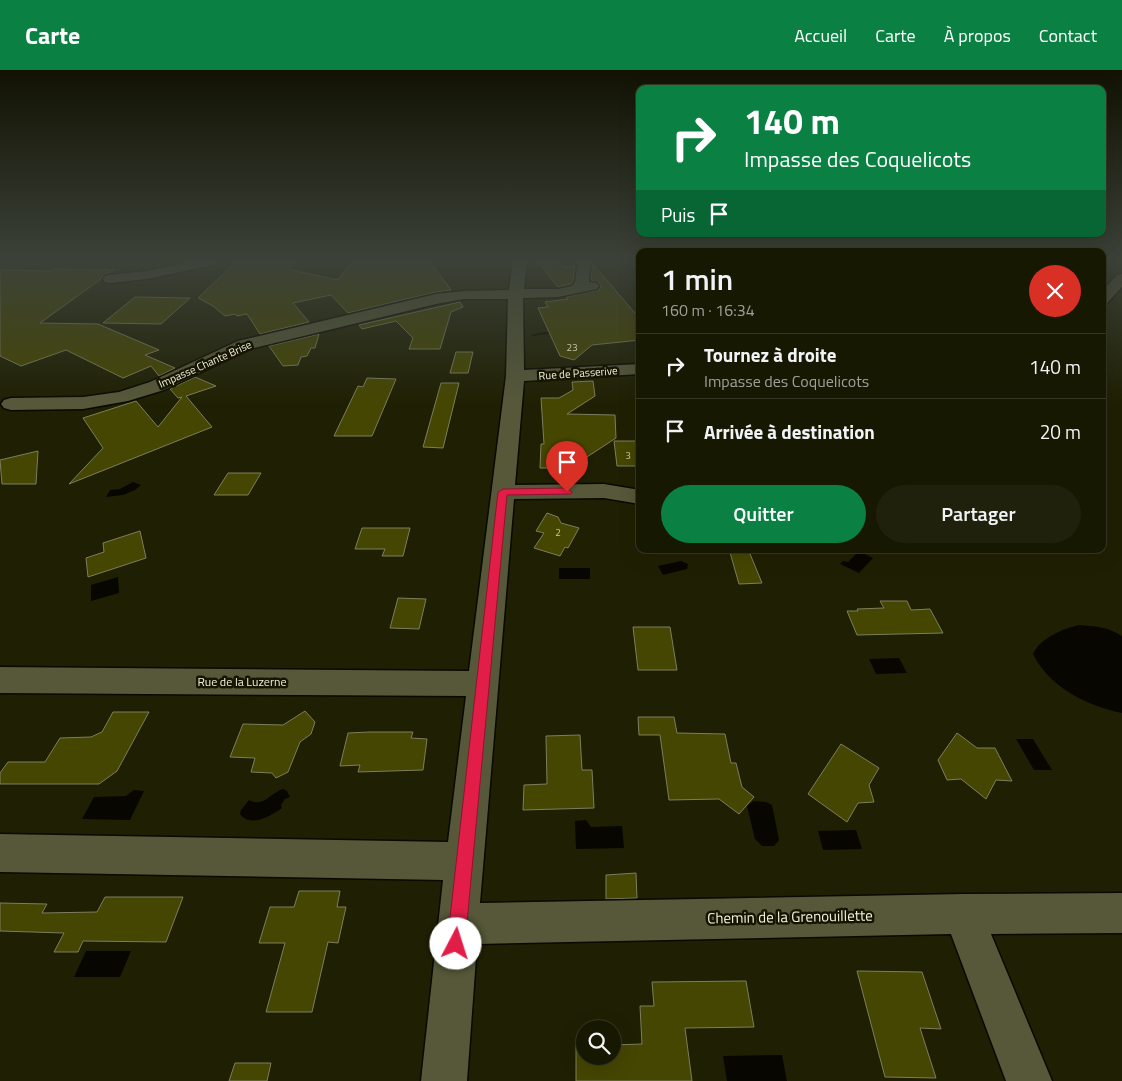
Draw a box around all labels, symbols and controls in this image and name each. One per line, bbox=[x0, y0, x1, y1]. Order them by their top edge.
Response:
text: Carte bbox=[25, 17, 80, 53]
text: Accueil bbox=[794, 22, 847, 49]
text: Carte bbox=[875, 22, 916, 49]
text: À propos bbox=[944, 22, 1011, 49]
text: Contact bbox=[1039, 22, 1097, 49]
text: 140 m bbox=[744, 94, 840, 148]
icon: right bbox=[661, 105, 726, 170]
text: Impasse des Coquelicots bbox=[744, 142, 971, 176]
text: Puis bbox=[661, 200, 695, 229]
icon: arrive bbox=[705, 200, 733, 228]
text: 1 min bbox=[661, 256, 733, 302]
button: close bbox=[1029, 265, 1081, 317]
text: 160 m · 16:34 bbox=[661, 298, 755, 322]
street label: Impasse Chante Brise bbox=[156, 336, 254, 392]
house number: 23 bbox=[566, 340, 578, 355]
text: Tournez à droite bbox=[704, 340, 836, 369]
icon: right bbox=[661, 352, 689, 380]
text: 140 m bbox=[1029, 352, 1081, 381]
street label: Rue de Passerive bbox=[538, 362, 618, 384]
text: Impasse des Coquelicots bbox=[704, 369, 869, 393]
icon: arrive bbox=[661, 417, 689, 445]
text: Arrivée à destination bbox=[704, 417, 875, 446]
text: 20 m bbox=[1040, 417, 1081, 446]
pin bbox=[546, 441, 588, 492]
icon: arrive bbox=[553, 448, 581, 476]
house number: 3 bbox=[625, 448, 631, 463]
button: Quitter bbox=[661, 485, 866, 543]
button: Partager bbox=[876, 485, 1081, 543]
house number: 2 bbox=[555, 525, 561, 540]
street label: Rue de la Luzerne bbox=[197, 672, 287, 691]
street label: Chemin de la Grenouillette bbox=[707, 904, 873, 929]
position arrow bbox=[429, 917, 481, 969]
map controls bbox=[576, 1020, 621, 1065]
button: search bbox=[576, 1020, 621, 1065]

